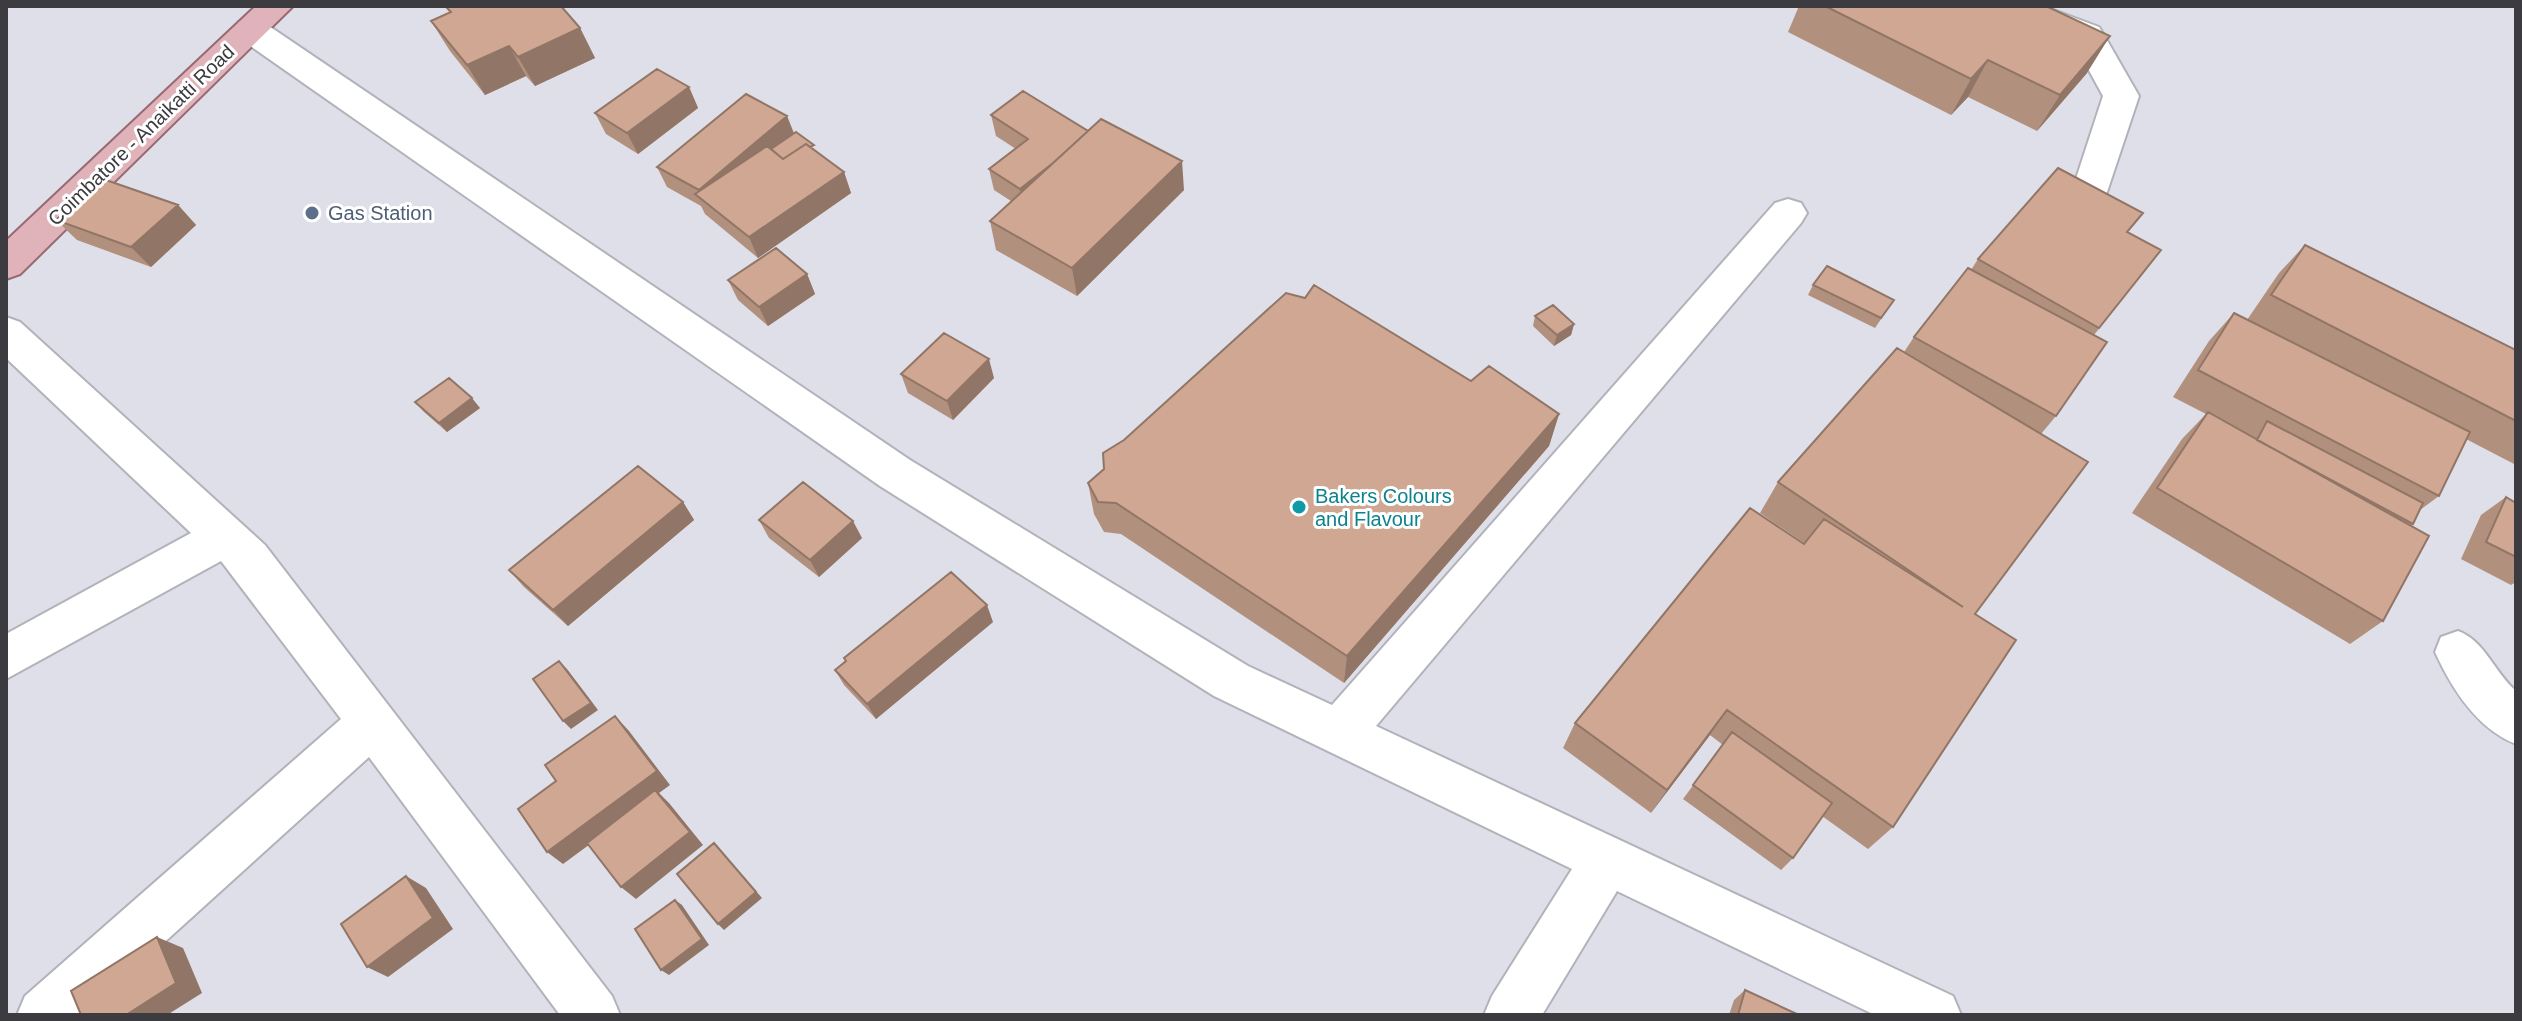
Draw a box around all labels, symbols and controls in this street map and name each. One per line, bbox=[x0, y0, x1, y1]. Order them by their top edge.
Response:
street label: Coimbatore - Anaikatti Road bbox=[43, 40, 239, 230]
place label: Gas Station bbox=[328, 202, 433, 224]
marker: Gas Station bbox=[303, 204, 321, 222]
place label: Bakers Colours and Flavour bbox=[1315, 485, 1452, 530]
marker: Bakers Colours and Flavour bbox=[1290, 498, 1308, 516]

